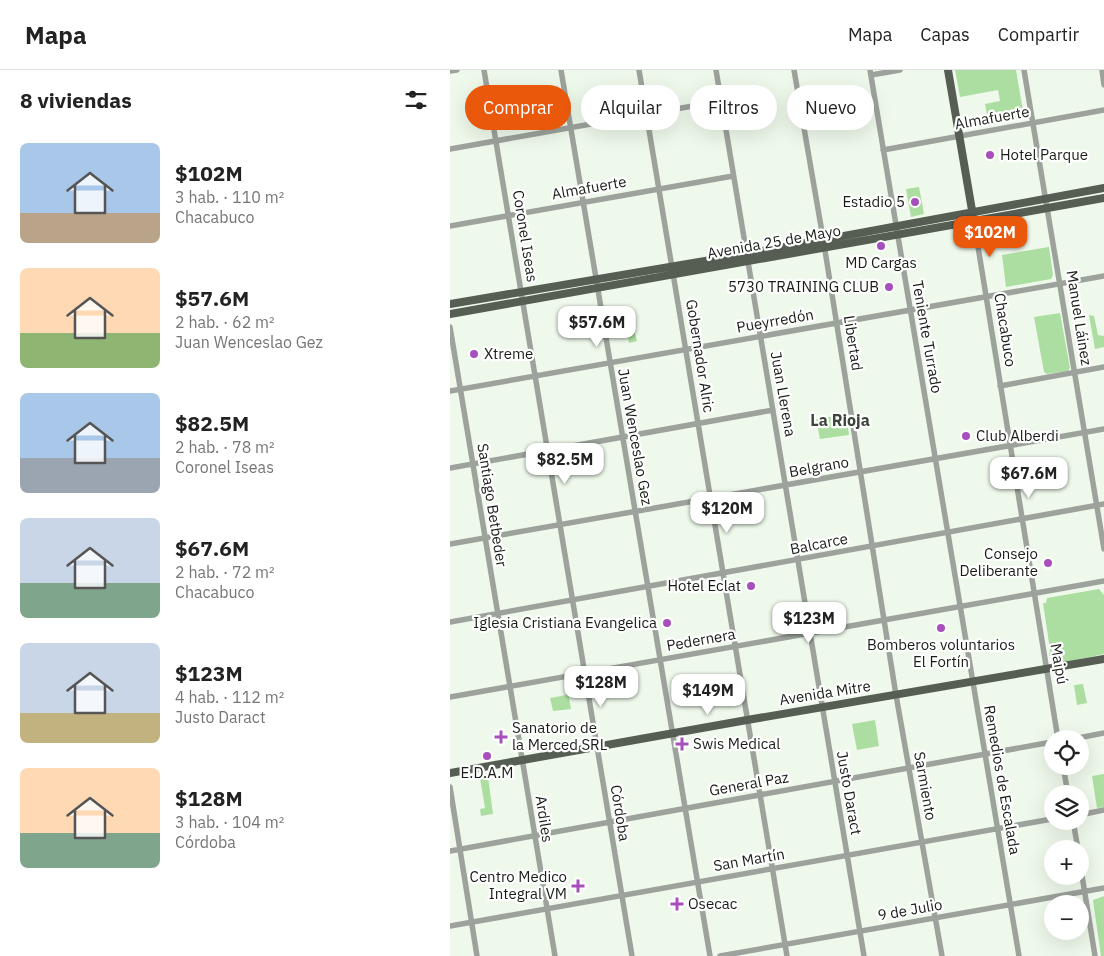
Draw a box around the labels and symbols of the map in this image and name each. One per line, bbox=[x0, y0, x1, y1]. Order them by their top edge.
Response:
street label: Almafuerte bbox=[953, 102, 1031, 133]
place label: Hotel Parque bbox=[1000, 145, 1088, 164]
marker: Hotel Parque bbox=[984, 149, 996, 161]
street label: Almafuerte bbox=[550, 172, 628, 203]
street label: Coronel Iseas bbox=[509, 189, 542, 283]
place label: Estadio 5 bbox=[842, 192, 905, 211]
marker: Estadio 5 bbox=[909, 196, 921, 208]
pin: $102M bbox=[955, 216, 1025, 258]
street label: Avenida 25 de Mayo bbox=[706, 220, 842, 263]
marker: MD Cargas bbox=[875, 240, 887, 252]
place label: MD Cargas bbox=[845, 253, 917, 272]
street label: Manuel Láinez bbox=[1063, 269, 1096, 367]
place label: 5730 TRAINING CLUB bbox=[728, 277, 879, 296]
street label: Teniente Turrado bbox=[908, 279, 947, 395]
marker: 5730 TRAINING CLUB bbox=[883, 281, 895, 293]
street label: Chacabuco bbox=[990, 292, 1021, 368]
street label: Gobernador Alric bbox=[682, 298, 719, 414]
street label: Pueyrredón bbox=[735, 304, 815, 337]
pin: $57.6M bbox=[556, 306, 638, 348]
street label: Libertad bbox=[840, 314, 867, 372]
place label: Xtreme bbox=[484, 344, 533, 363]
marker: Xtreme bbox=[468, 348, 480, 360]
street label: Juan Llerena bbox=[767, 350, 800, 438]
street label: Juan Wenceslao Gez bbox=[614, 367, 657, 507]
district label: La Rioja bbox=[810, 410, 870, 430]
place label: Club Alberdi bbox=[976, 426, 1059, 445]
marker: Club Alberdi bbox=[960, 430, 972, 442]
street label: Santiago Betbeder bbox=[473, 442, 512, 568]
pin: $82.5M bbox=[524, 442, 606, 485]
street label: Belgrano bbox=[788, 452, 850, 481]
pin: $67.6M bbox=[988, 456, 1070, 499]
pin: $120M bbox=[692, 492, 762, 534]
street label: Balcarce bbox=[788, 529, 849, 558]
place label: Consejo Deliberante bbox=[960, 544, 1038, 580]
marker: Consejo Deliberante bbox=[1042, 557, 1054, 569]
place label: Hotel Eclat bbox=[667, 576, 741, 595]
marker: Hotel Eclat bbox=[745, 580, 757, 592]
pin: $123M bbox=[774, 602, 844, 644]
place label: Iglesia Cristiana Evangelica bbox=[473, 613, 657, 632]
marker: Iglesia Cristiana Evangelica bbox=[661, 617, 673, 629]
marker: Bomberos voluntarios El Fortín bbox=[935, 622, 947, 634]
street label: Pedernera bbox=[665, 624, 737, 655]
place label: Bomberos voluntarios El Fortín bbox=[867, 635, 1015, 671]
street label: Maipú bbox=[1047, 642, 1072, 686]
pin: $128M bbox=[566, 666, 636, 708]
pin: $149M bbox=[673, 674, 743, 716]
street label: Avenida Mitre bbox=[778, 676, 872, 709]
street label: Remedios de Escalada bbox=[980, 704, 1025, 856]
place label: Sanatorio de la Merced SRL bbox=[512, 718, 608, 754]
marker: Sanatorio de la Merced SRL bbox=[494, 730, 508, 744]
place label: Swis Medical bbox=[693, 734, 780, 753]
marker: Swis Medical bbox=[675, 737, 689, 751]
street label: Justo Daract bbox=[833, 749, 866, 836]
marker: E.D.A.M bbox=[481, 750, 493, 762]
street label: Sarmiento bbox=[910, 750, 941, 822]
place label: E.D.A.M bbox=[461, 763, 513, 782]
street label: General Paz bbox=[708, 767, 790, 800]
street label: Córdoba bbox=[607, 783, 634, 843]
street label: Ardiles bbox=[531, 794, 558, 844]
street label: San Martín bbox=[712, 844, 786, 875]
place label: Centro Medico Integral VM bbox=[470, 867, 567, 903]
marker: Centro Medico Integral VM bbox=[571, 879, 585, 893]
place label: Osecac bbox=[688, 894, 738, 913]
street label: 9 de Julio bbox=[876, 894, 944, 925]
marker: Osecac bbox=[670, 897, 684, 911]

